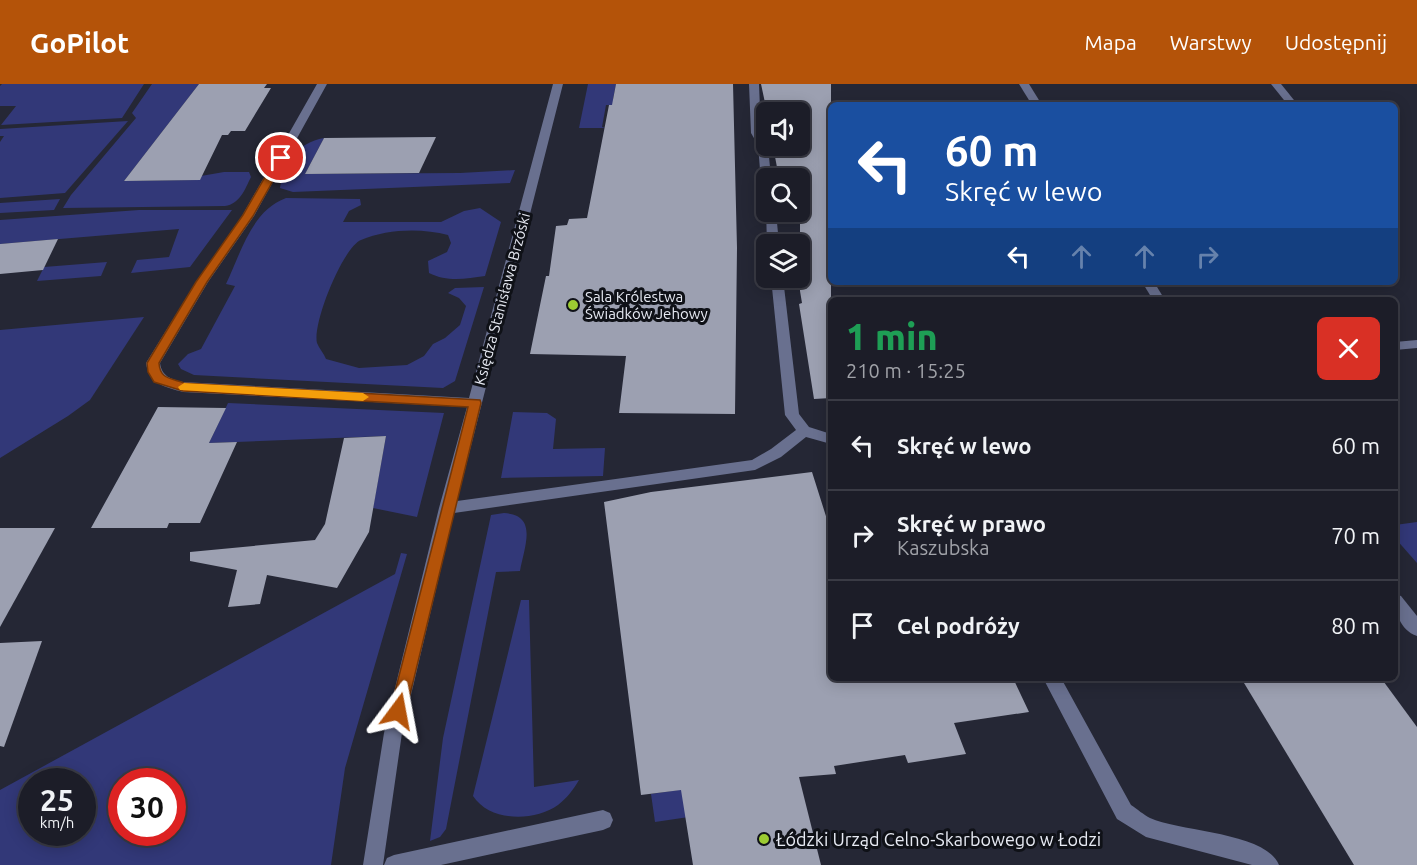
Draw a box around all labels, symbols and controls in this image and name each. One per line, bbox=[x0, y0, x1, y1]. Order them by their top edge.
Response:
text: GoPilot bbox=[30, 27, 129, 58]
text: Mapa bbox=[1085, 30, 1137, 54]
text: Warstwy bbox=[1170, 30, 1252, 54]
text: Udostępnij bbox=[1285, 30, 1387, 54]
map controls bbox=[756, 102, 810, 288]
button: sound bbox=[756, 102, 810, 156]
icon: left bbox=[846, 126, 924, 204]
text: 60 m bbox=[945, 127, 1039, 174]
pin bbox=[255, 132, 306, 183]
icon: arrive bbox=[264, 141, 297, 174]
button: search bbox=[756, 168, 810, 222]
text: Skręć w lewo bbox=[945, 176, 1102, 206]
street label: Księdza Stanisława Brzóski bbox=[471, 211, 533, 387]
button: layers bbox=[756, 234, 810, 288]
icon: left bbox=[1002, 240, 1035, 273]
icon: ahead bbox=[1065, 240, 1098, 273]
icon: ahead bbox=[1128, 240, 1161, 273]
icon: right bbox=[1191, 240, 1224, 273]
place label: Sala Królestwa Świadków Jehowy bbox=[585, 288, 708, 322]
marker: Sala Królestwa Świadków Jehowy bbox=[566, 298, 580, 312]
text: 1 min bbox=[846, 316, 938, 357]
button: close bbox=[1317, 317, 1380, 380]
text: 210 m · 15:25 bbox=[846, 359, 966, 382]
icon: left bbox=[846, 429, 879, 462]
text: Skręć w lewo bbox=[897, 433, 1031, 458]
text: 60 m bbox=[1331, 433, 1380, 458]
text: Skręć w prawo bbox=[897, 511, 1046, 536]
icon: right bbox=[846, 519, 879, 552]
text: 70 m bbox=[1331, 523, 1380, 548]
text: Kaszubska bbox=[897, 536, 989, 559]
icon: arrive bbox=[846, 609, 879, 642]
text: Cel podróży bbox=[897, 613, 1020, 638]
text: 80 m bbox=[1331, 613, 1380, 638]
position arrow bbox=[366, 679, 430, 743]
speed limit sign: 30 bbox=[108, 768, 186, 846]
text: 25 bbox=[40, 783, 74, 817]
text: km/h bbox=[40, 814, 74, 831]
place label: Łódzki Urząd Celno-Skarbowego w Łodzi bbox=[776, 829, 1101, 849]
marker: Łódzki Urząd Celno-Skarbowego w Łodzi bbox=[757, 832, 771, 846]

